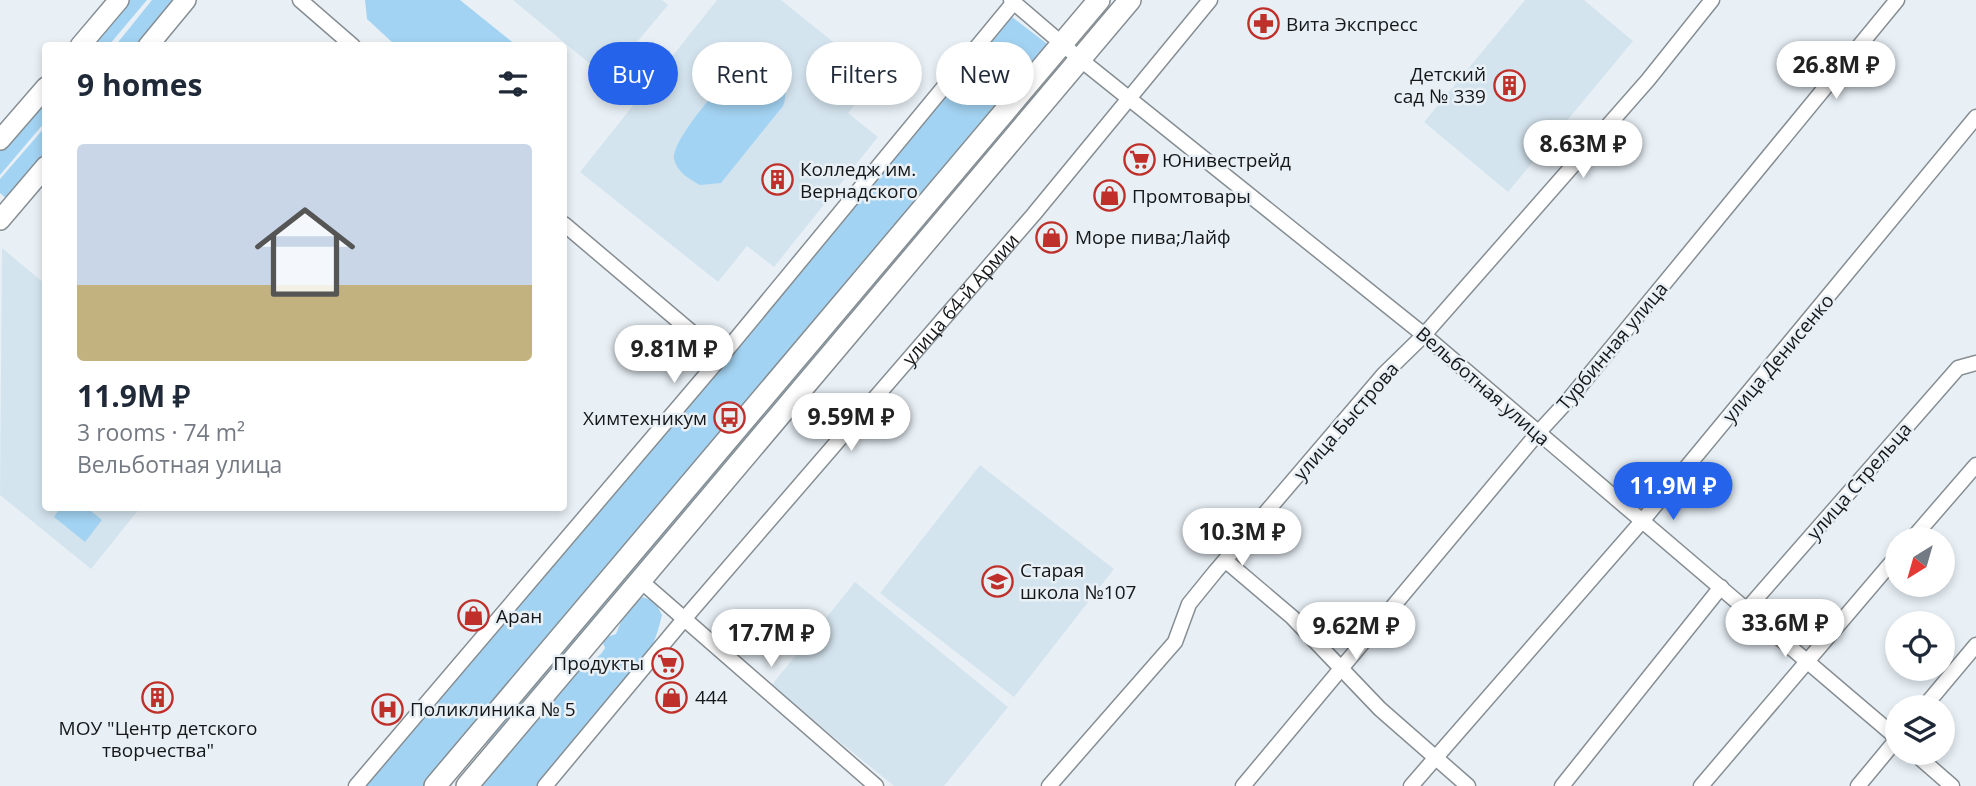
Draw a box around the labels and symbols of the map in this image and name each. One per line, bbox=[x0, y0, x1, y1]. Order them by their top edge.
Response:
pharmacy icon: Вита Экспресс bbox=[1246, 7, 1280, 41]
place label: Вита Экспресс bbox=[1286, 11, 1418, 37]
pin: 26.8M ₽ bbox=[1771, 42, 1901, 101]
place label: Детский сад № 339 bbox=[1394, 61, 1486, 109]
building icon: Детский сад № 339 bbox=[1492, 68, 1526, 102]
pin: 8.63M ₽ bbox=[1518, 120, 1648, 180]
supermarket icon: Юнивестрейд bbox=[1122, 143, 1156, 177]
place label: Юнивестрейд bbox=[1162, 147, 1291, 173]
place label: Колледж им. Вернадского bbox=[800, 156, 918, 204]
building icon: Колледж им. Вернадского bbox=[760, 163, 794, 197]
shop icon: Промтовары bbox=[1092, 179, 1126, 213]
place label: Промтовары bbox=[1132, 183, 1251, 209]
shop icon: Море пива;Лайф bbox=[1035, 220, 1069, 254]
place label: Море пива;Лайф bbox=[1075, 224, 1231, 250]
street label: улица 64-й Армии bbox=[896, 228, 1025, 371]
street label: Турбинная улица bbox=[1551, 276, 1673, 416]
street label: улица Денисенко bbox=[1716, 288, 1840, 428]
street label: Вельботная улица bbox=[1410, 321, 1556, 451]
pin: 9.81M ₽ bbox=[609, 326, 739, 385]
street label: улица Быстрова bbox=[1287, 356, 1405, 486]
pin: 9.59M ₽ bbox=[786, 393, 916, 453]
bus stop icon: Химтехникум bbox=[713, 401, 747, 435]
place label: Химтехникум bbox=[583, 405, 707, 431]
street label: улица Стрельца bbox=[1801, 417, 1917, 545]
pin: 11.9M ₽ bbox=[1608, 462, 1738, 522]
pin: 10.3M ₽ bbox=[1177, 508, 1307, 568]
north arrow bbox=[1885, 527, 1955, 597]
place label: Старая школа №107 bbox=[1020, 557, 1136, 605]
school or university icon: Старая школа №107 bbox=[980, 564, 1014, 598]
shop icon: Аран bbox=[456, 599, 490, 633]
pin: 33.6M ₽ bbox=[1720, 600, 1850, 659]
pin: 9.62M ₽ bbox=[1291, 602, 1421, 662]
place label: Аран bbox=[496, 603, 542, 629]
pin: 17.7M ₽ bbox=[706, 610, 836, 669]
supermarket icon: Продукты bbox=[650, 646, 684, 680]
place label: Продукты bbox=[553, 650, 644, 676]
building icon: МОУ "Центр детского творчества" bbox=[141, 680, 175, 714]
shop icon: 444 bbox=[655, 680, 689, 714]
place label: 444 bbox=[695, 684, 728, 710]
hospital icon: Поликлиника № 5 bbox=[370, 692, 404, 726]
place label: Поликлиника № 5 bbox=[410, 696, 576, 722]
place label: МОУ "Центр детского творчества" bbox=[59, 715, 257, 763]

